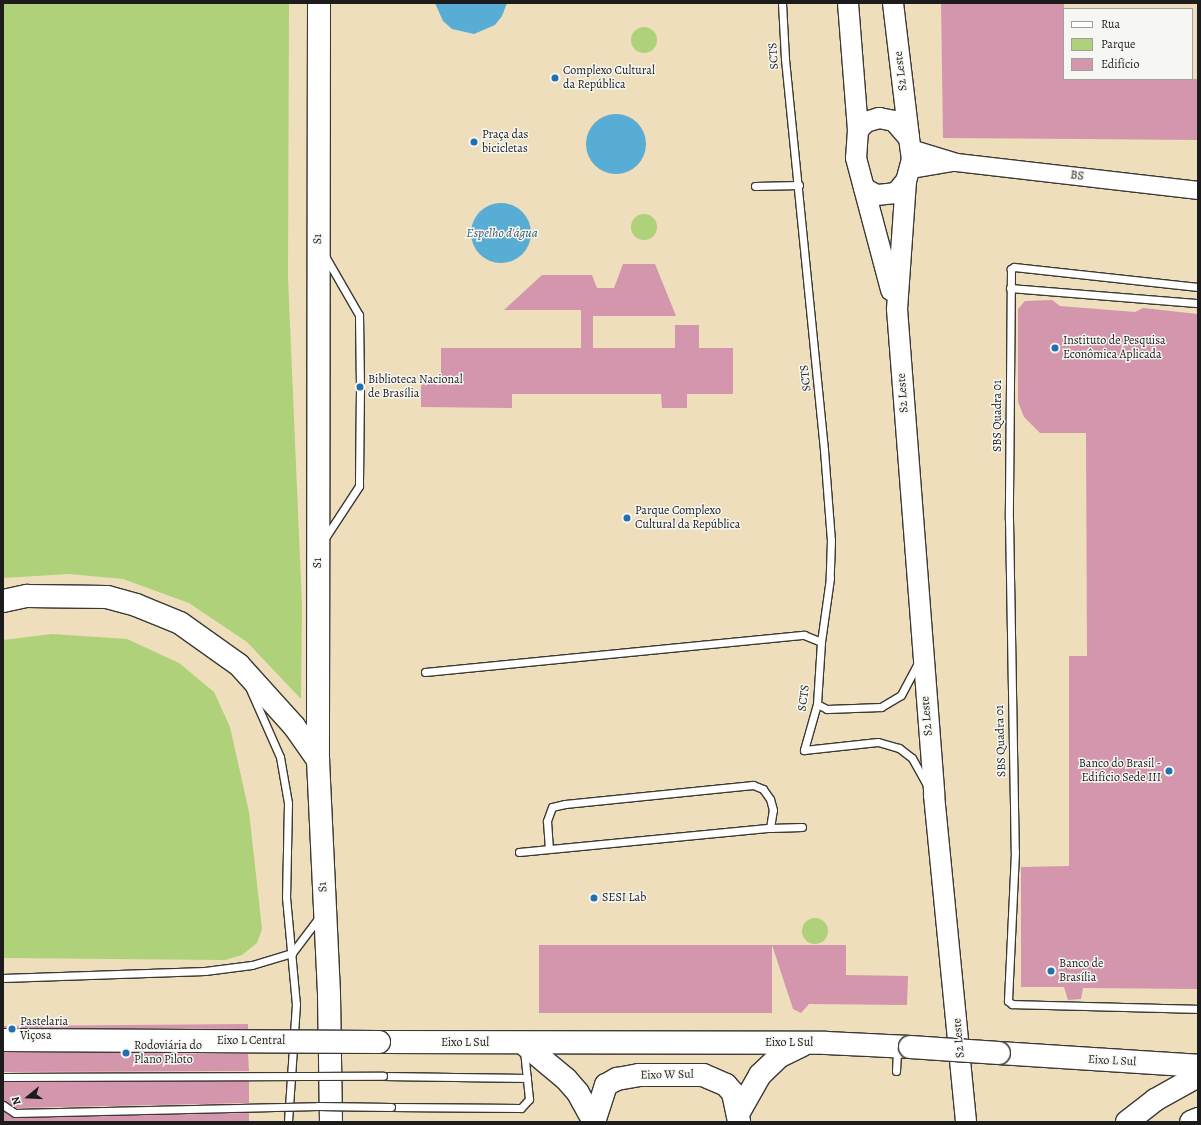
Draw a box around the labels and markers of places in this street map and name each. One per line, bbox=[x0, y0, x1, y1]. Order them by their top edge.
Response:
place label: Complexo Cultural da República bbox=[563, 64, 655, 92]
marker: Complexo Cultural da República bbox=[550, 73, 560, 83]
place label: Praça das bicicletas bbox=[482, 128, 528, 156]
marker: Praça das bicicletas bbox=[469, 137, 479, 147]
place label: Instituto de Pesquisa Econômica Aplicada bbox=[1063, 334, 1166, 362]
marker: Instituto de Pesquisa Econômica Aplicada bbox=[1050, 343, 1060, 353]
place label: Biblioteca Nacional de Brasília bbox=[368, 373, 463, 401]
marker: Biblioteca Nacional de Brasília bbox=[355, 382, 365, 392]
place label: Parque Complexo Cultural da República bbox=[635, 504, 740, 532]
marker: Parque Complexo Cultural da República bbox=[622, 513, 632, 523]
place label: Banco do Brasil - Edifício Sede III bbox=[1078, 757, 1161, 785]
marker: Banco do Brasil - Edifício Sede III bbox=[1164, 766, 1174, 776]
place label: SESI Lab bbox=[602, 891, 646, 905]
marker: SESI Lab bbox=[589, 893, 599, 903]
place label: Banco de Brasília bbox=[1059, 957, 1103, 985]
marker: Banco de Brasília bbox=[1046, 966, 1056, 976]
place label: Pastelaria Viçosa bbox=[20, 1015, 68, 1043]
marker: Pastelaria Viçosa bbox=[7, 1024, 17, 1034]
place label: Rodoviária do Plano Piloto bbox=[134, 1039, 202, 1067]
marker: Rodoviária do Plano Piloto bbox=[121, 1048, 131, 1058]

